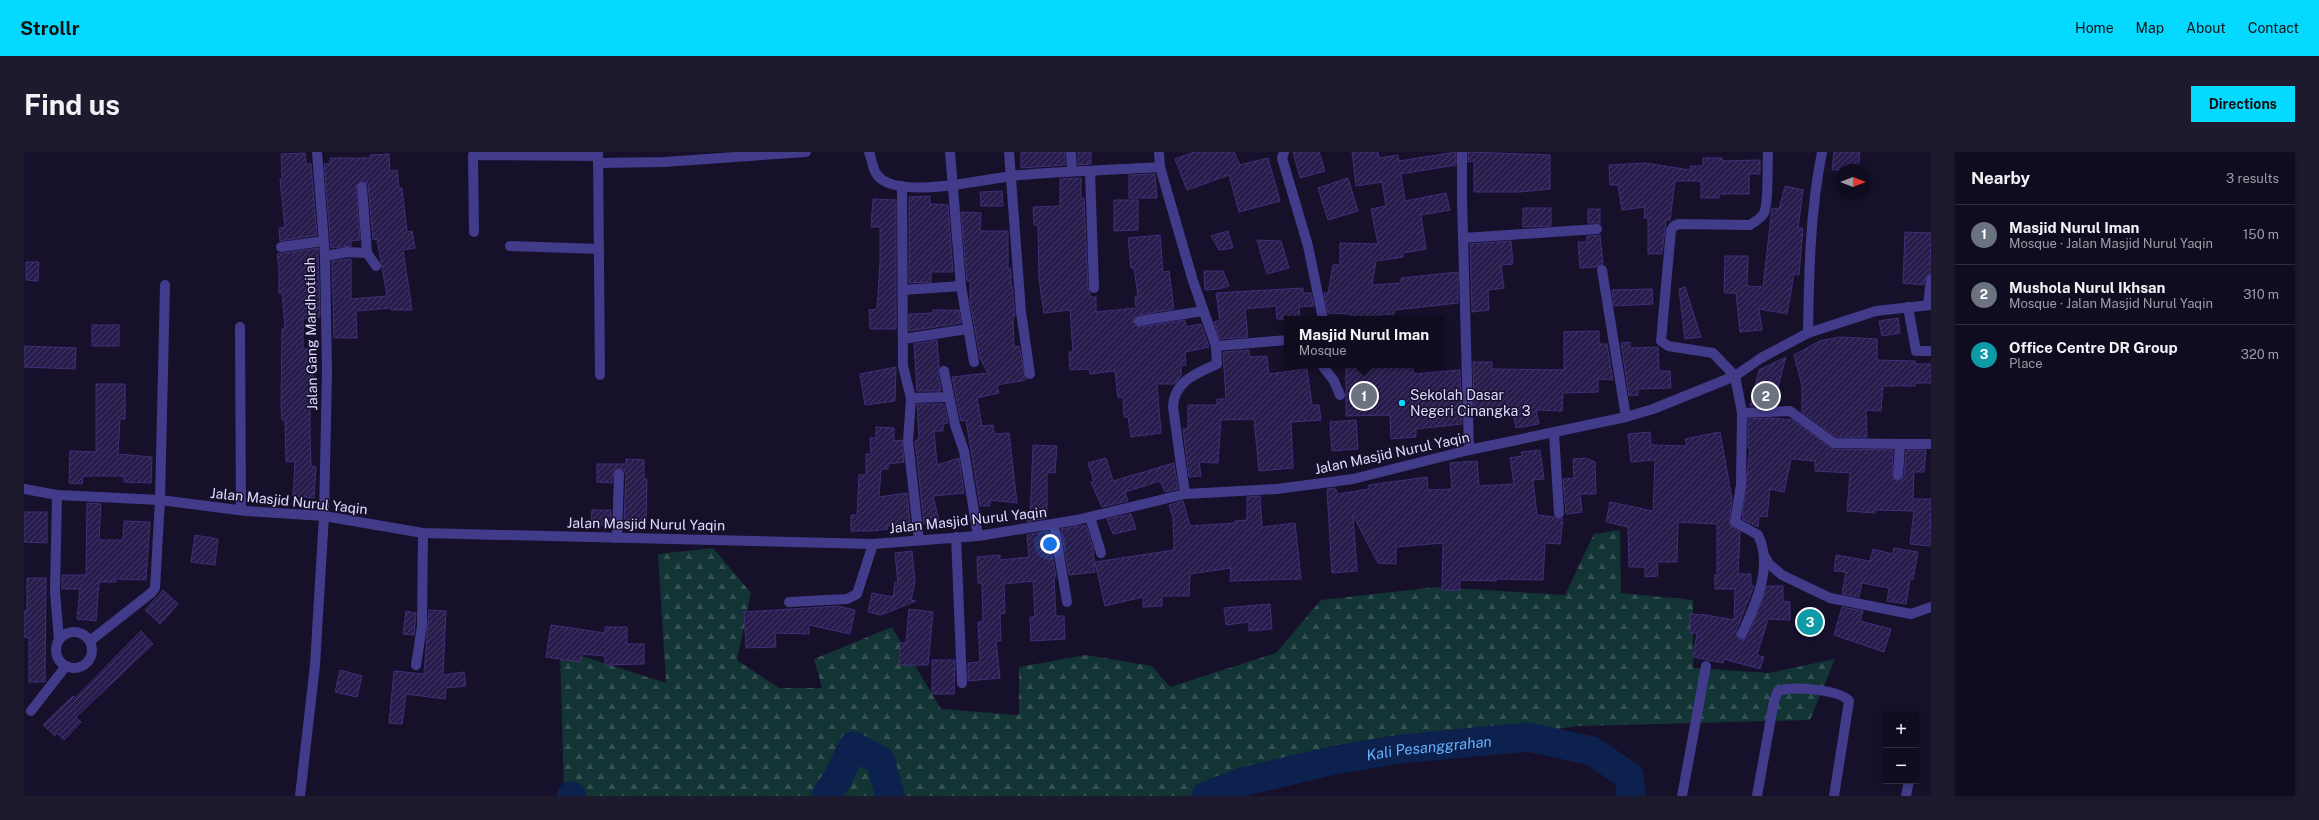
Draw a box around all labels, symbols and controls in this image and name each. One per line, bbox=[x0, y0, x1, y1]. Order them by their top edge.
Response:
text: Strollr bbox=[20, 17, 79, 39]
text: Home bbox=[2075, 20, 2114, 36]
text: Map bbox=[2136, 20, 2164, 36]
text: About bbox=[2186, 20, 2226, 36]
text: Contact bbox=[2248, 20, 2299, 36]
button: Directions bbox=[2191, 86, 2295, 122]
text: Find us bbox=[24, 88, 120, 121]
north arrow bbox=[1835, 164, 1871, 200]
text: Nearby bbox=[1971, 168, 2030, 188]
text: 3 results bbox=[2226, 171, 2279, 186]
text: Masjid Nurul Iman bbox=[2009, 219, 2140, 236]
text: 1 bbox=[1981, 227, 1987, 242]
text: 150 m bbox=[2243, 227, 2279, 242]
text: Mosque · Jalan Masjid Nurul Yaqin bbox=[2009, 236, 2213, 251]
street label: Jalan Gang Mardhotilah bbox=[302, 257, 320, 411]
text: Mushola Nurul Ikhsan bbox=[2009, 279, 2166, 296]
text: 2 bbox=[1980, 287, 1988, 302]
text: 310 m bbox=[2243, 287, 2279, 302]
text: Mosque · Jalan Masjid Nurul Yaqin bbox=[2009, 296, 2213, 311]
popup bbox=[1284, 316, 1444, 368]
text: Masjid Nurul Iman bbox=[1299, 326, 1429, 343]
text: Office Centre DR Group bbox=[2009, 339, 2178, 356]
text: Mosque bbox=[1299, 343, 1347, 358]
text: 3 bbox=[1980, 347, 1988, 362]
text: 320 m bbox=[2241, 347, 2279, 362]
text: Place bbox=[2009, 356, 2043, 371]
pin: 1 bbox=[1351, 381, 1377, 411]
pin: 2 bbox=[1753, 381, 1779, 411]
place label: Sekolah Dasar Negeri Cinangka 3 bbox=[1410, 387, 1531, 419]
marker: Sekolah Dasar Negeri Cinangka 3 bbox=[1397, 398, 1407, 408]
street label: Jalan Masjid Nurul Yaqin bbox=[1313, 429, 1471, 477]
street label: Jalan Masjid Nurul Yaqin bbox=[210, 485, 368, 517]
street label: Jalan Masjid Nurul Yaqin bbox=[889, 504, 1047, 536]
street label: Jalan Masjid Nurul Yaqin bbox=[567, 515, 725, 533]
your location bbox=[1040, 534, 1060, 554]
pin: 3 bbox=[1797, 607, 1823, 637]
map controls bbox=[1883, 712, 1919, 784]
button: + bbox=[1883, 712, 1919, 748]
water label: Kali Pesanggrahan bbox=[1365, 732, 1492, 763]
button: − bbox=[1883, 748, 1919, 784]

